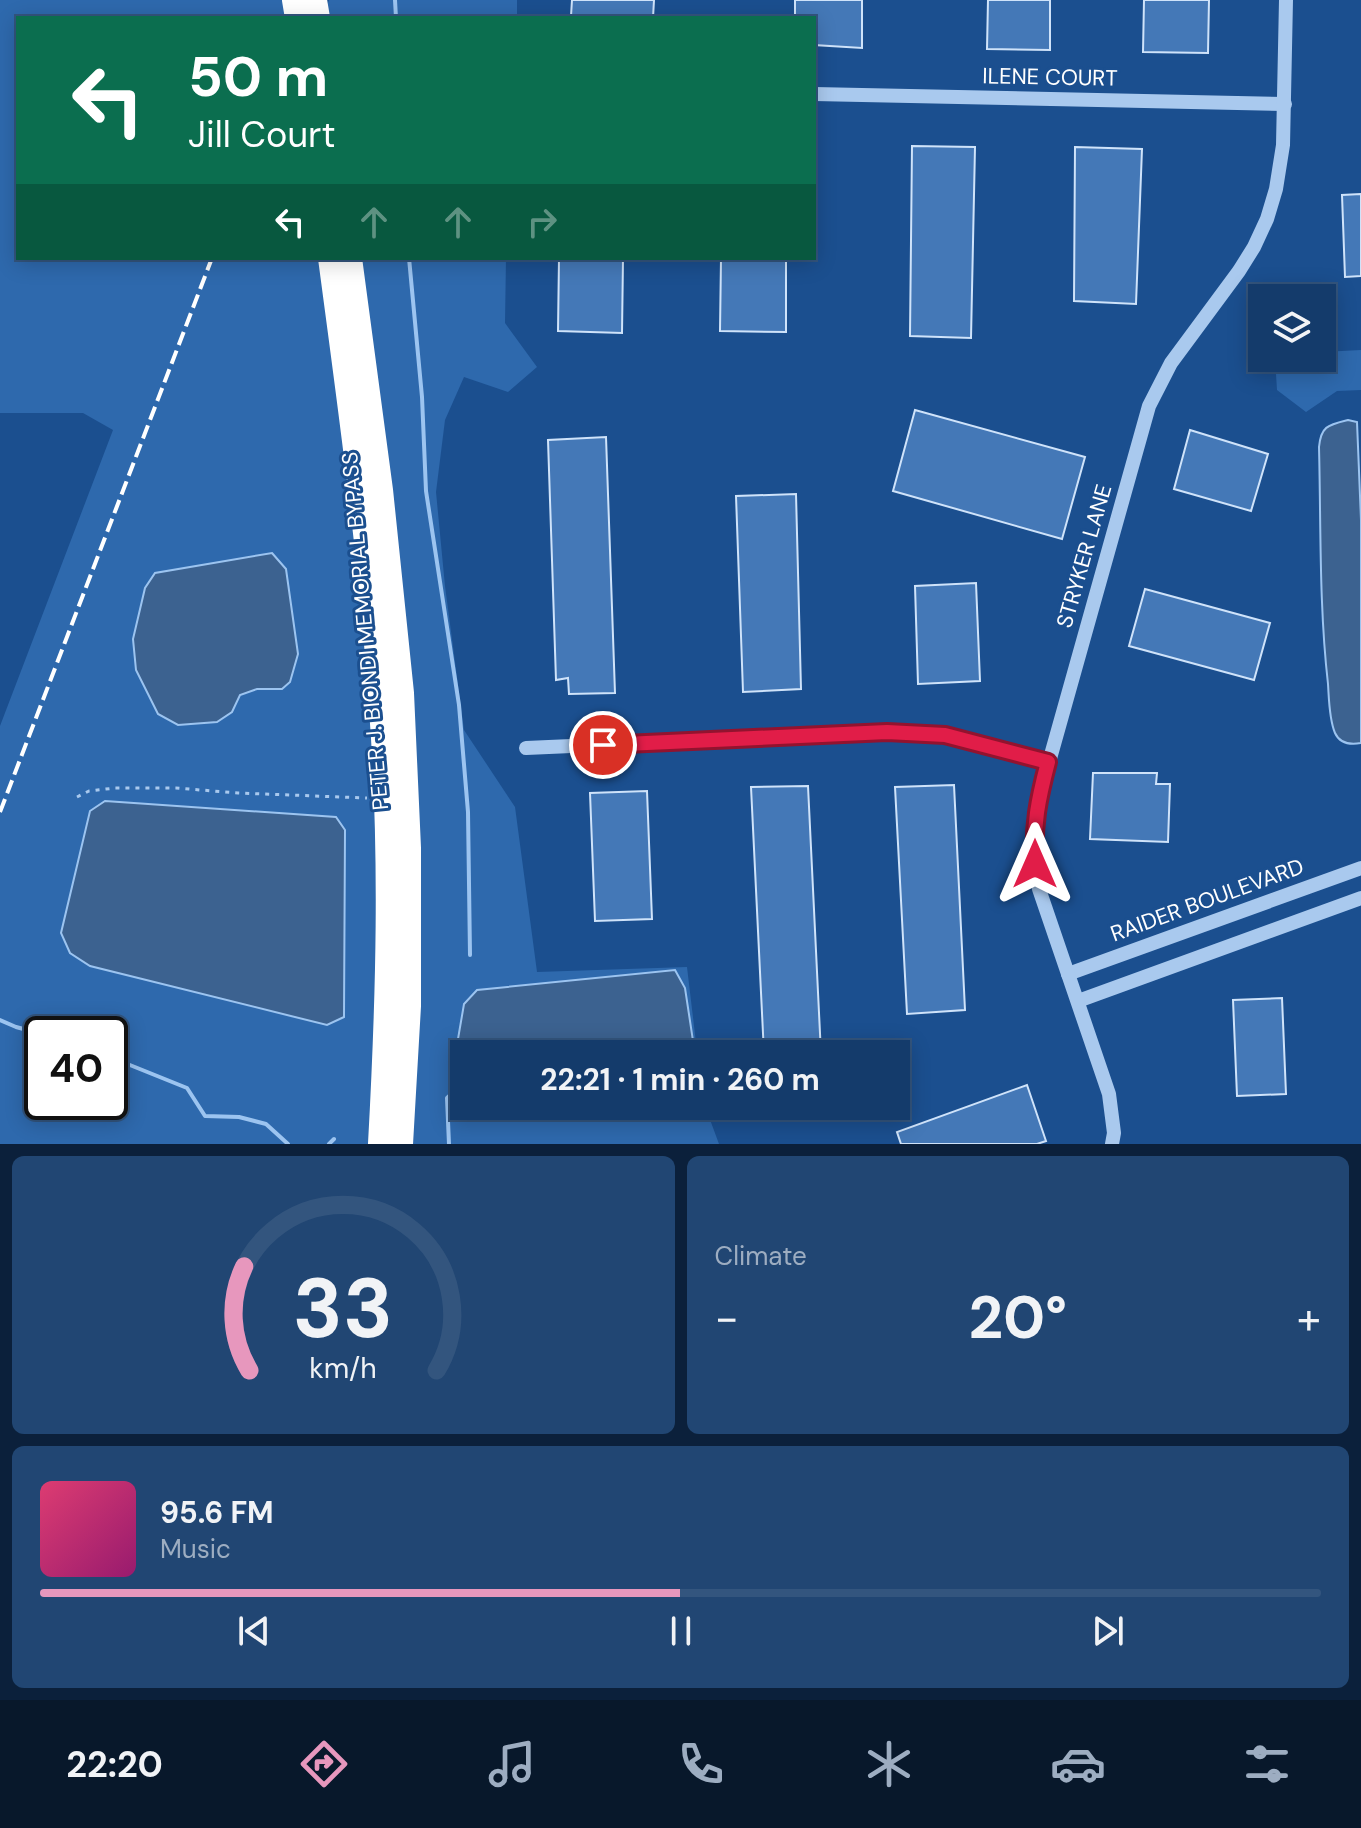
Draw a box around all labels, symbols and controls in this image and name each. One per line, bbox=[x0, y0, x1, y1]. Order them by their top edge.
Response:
text: 50 m bbox=[188, 40, 328, 113]
icon: left bbox=[56, 48, 160, 152]
street label: ILENE COURT bbox=[982, 61, 1118, 93]
text: Jill Court bbox=[188, 111, 336, 158]
icon: left bbox=[268, 200, 312, 244]
icon: ahead bbox=[352, 200, 396, 244]
icon: ahead bbox=[436, 200, 480, 244]
icon: right bbox=[520, 200, 564, 244]
map controls bbox=[1248, 284, 1336, 372]
button: layers bbox=[1248, 284, 1336, 372]
street label: PETER J. BIONDI MEMORIAL BYPASS bbox=[335, 451, 395, 811]
street label: STRYKER LANE bbox=[1050, 481, 1118, 631]
pin bbox=[569, 711, 637, 779]
icon: arrive bbox=[581, 723, 625, 767]
position arrow bbox=[993, 822, 1077, 906]
street label: RAIDER BOULEVARD bbox=[1106, 852, 1308, 948]
speed limit sign: 40 bbox=[24, 1016, 128, 1120]
text: 22:21 · 1 min · 260 m bbox=[540, 1060, 820, 1099]
text: Climate bbox=[715, 1239, 807, 1273]
text: 33 bbox=[293, 1254, 393, 1363]
text: 20° bbox=[969, 1278, 1067, 1357]
text: − bbox=[715, 1289, 739, 1347]
text: + bbox=[1297, 1289, 1321, 1347]
text: km/h bbox=[309, 1350, 377, 1387]
text: 95.6 FM bbox=[160, 1493, 274, 1532]
text: Music bbox=[160, 1532, 231, 1566]
icon: previous bbox=[232, 1609, 276, 1653]
icon: pause bbox=[659, 1609, 703, 1653]
icon: next bbox=[1086, 1609, 1130, 1653]
icon: directions bbox=[296, 1736, 352, 1792]
icon: music bbox=[484, 1736, 540, 1792]
icon: phone bbox=[673, 1736, 729, 1792]
icon: climate bbox=[861, 1736, 917, 1792]
icon: car bbox=[1050, 1736, 1106, 1792]
icon: filters bbox=[1239, 1736, 1295, 1792]
text: 22:20 bbox=[66, 1741, 163, 1788]

